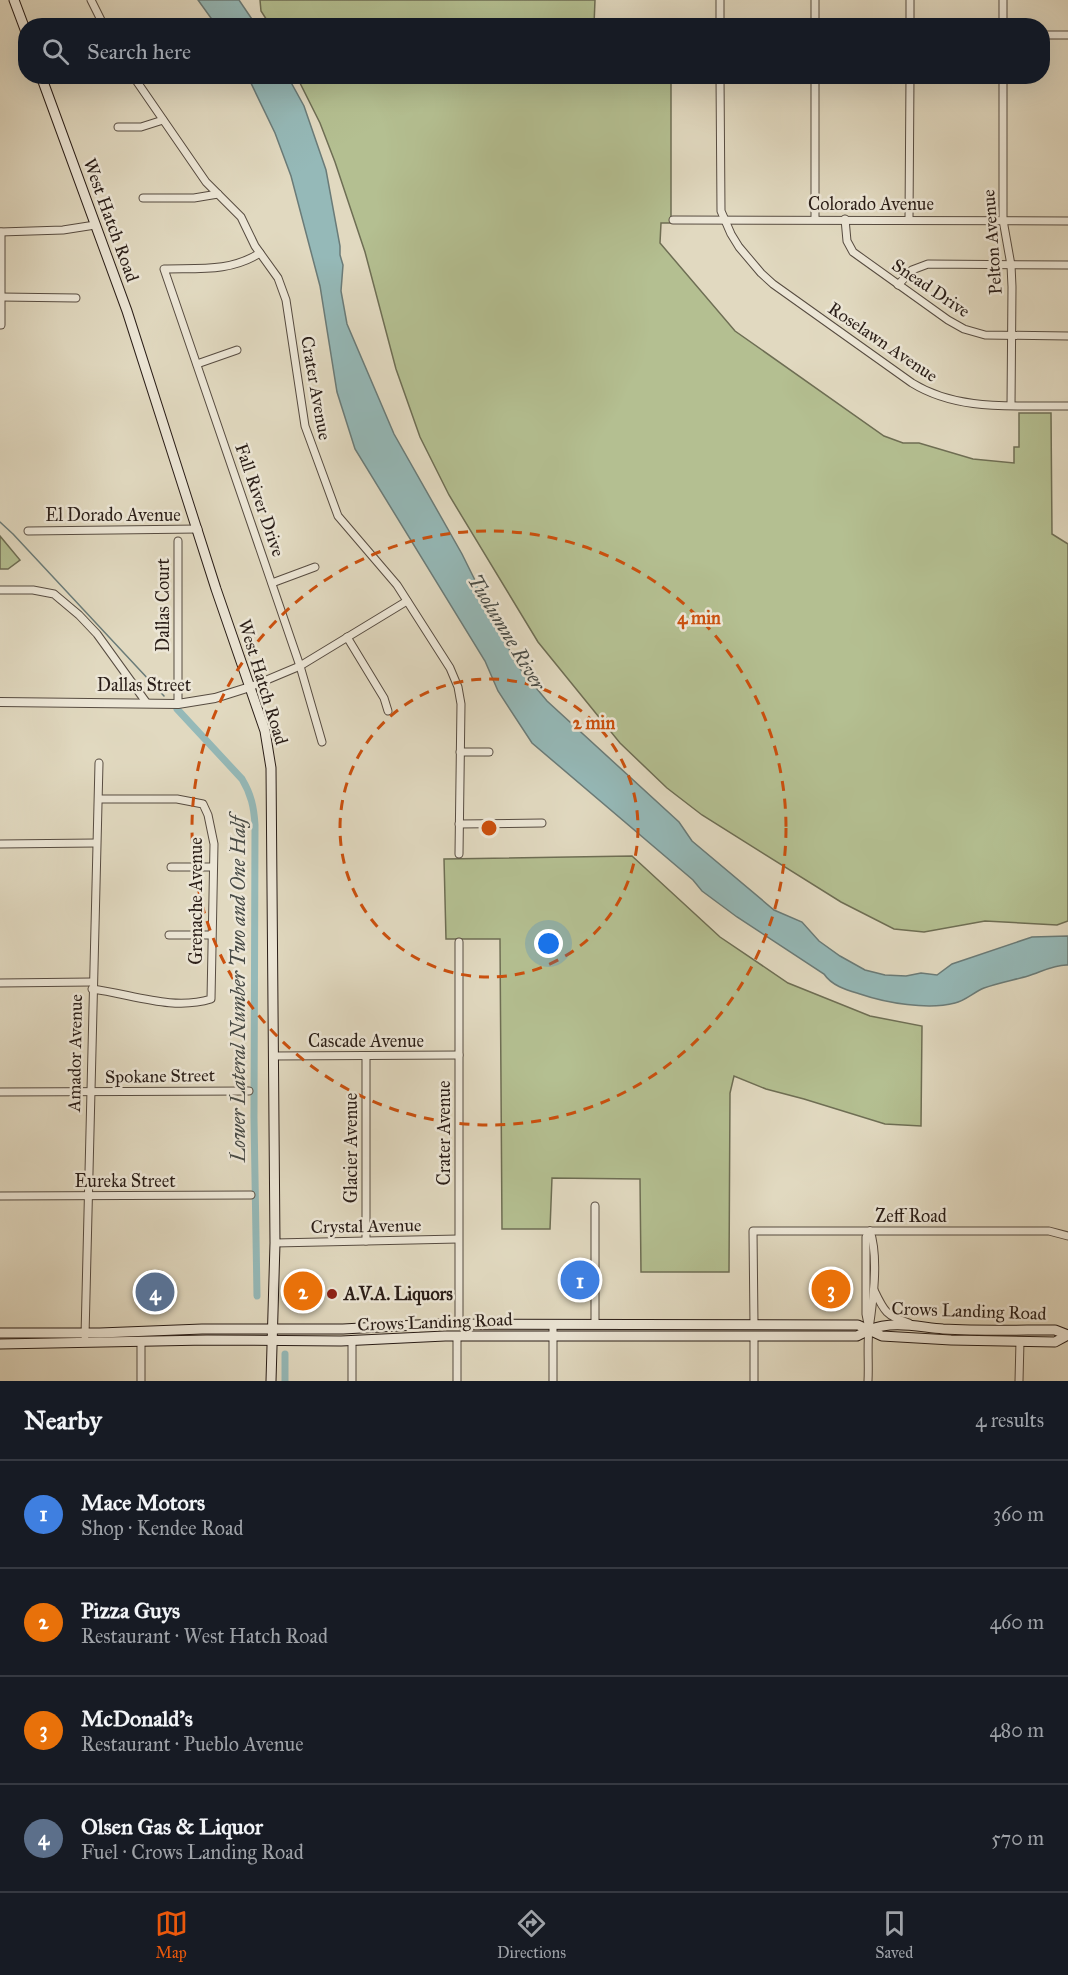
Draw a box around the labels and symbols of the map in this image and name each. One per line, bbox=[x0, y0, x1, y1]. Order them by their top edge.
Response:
street label: West Hatch Road bbox=[78, 155, 144, 285]
street label: Pelton Avenue bbox=[977, 189, 1007, 295]
street label: Colorado Avenue bbox=[808, 193, 934, 215]
street label: Snead Drive bbox=[888, 254, 974, 322]
street label: Roselawn Avenue bbox=[824, 297, 942, 387]
street label: Crater Avenue bbox=[296, 334, 336, 442]
street label: Fall River Drive bbox=[230, 441, 290, 559]
street label: El Dorado Avenue bbox=[45, 504, 181, 526]
street label: Dallas Court bbox=[152, 557, 174, 652]
water label: Tuolumne River bbox=[463, 570, 552, 696]
text: 4 min bbox=[677, 607, 721, 630]
street label: West Hatch Road bbox=[233, 617, 293, 747]
street label: Dallas Street bbox=[97, 674, 192, 696]
text: 2 min bbox=[573, 712, 616, 734]
water label: Lower Lateral Number Two and One Half bbox=[226, 810, 250, 1163]
centre of rings bbox=[479, 818, 499, 838]
street label: Grenache Avenue bbox=[185, 837, 207, 965]
your location bbox=[534, 929, 563, 958]
street label: Amador Avenue bbox=[63, 994, 87, 1113]
street label: Cascade Avenue bbox=[308, 1030, 424, 1052]
street label: Spokane Street bbox=[105, 1064, 216, 1088]
street label: Crater Avenue bbox=[433, 1080, 455, 1186]
street label: Glacier Avenue bbox=[340, 1093, 362, 1203]
street label: Eureka Street bbox=[74, 1170, 176, 1192]
street label: Zeff Road bbox=[875, 1205, 947, 1227]
street label: Crystal Avenue bbox=[310, 1214, 422, 1238]
pin: 1 bbox=[560, 1258, 600, 1302]
pin: 3 bbox=[812, 1266, 850, 1312]
pin: 2 bbox=[284, 1268, 322, 1314]
pin: 4 bbox=[136, 1270, 174, 1314]
place label: A.V.A. Liquors bbox=[343, 1283, 453, 1306]
marker: A.V.A. Liquors bbox=[325, 1287, 339, 1301]
street label: Crows Landing Road bbox=[891, 1297, 1047, 1326]
street label: Crows Landing Road bbox=[357, 1308, 513, 1337]

